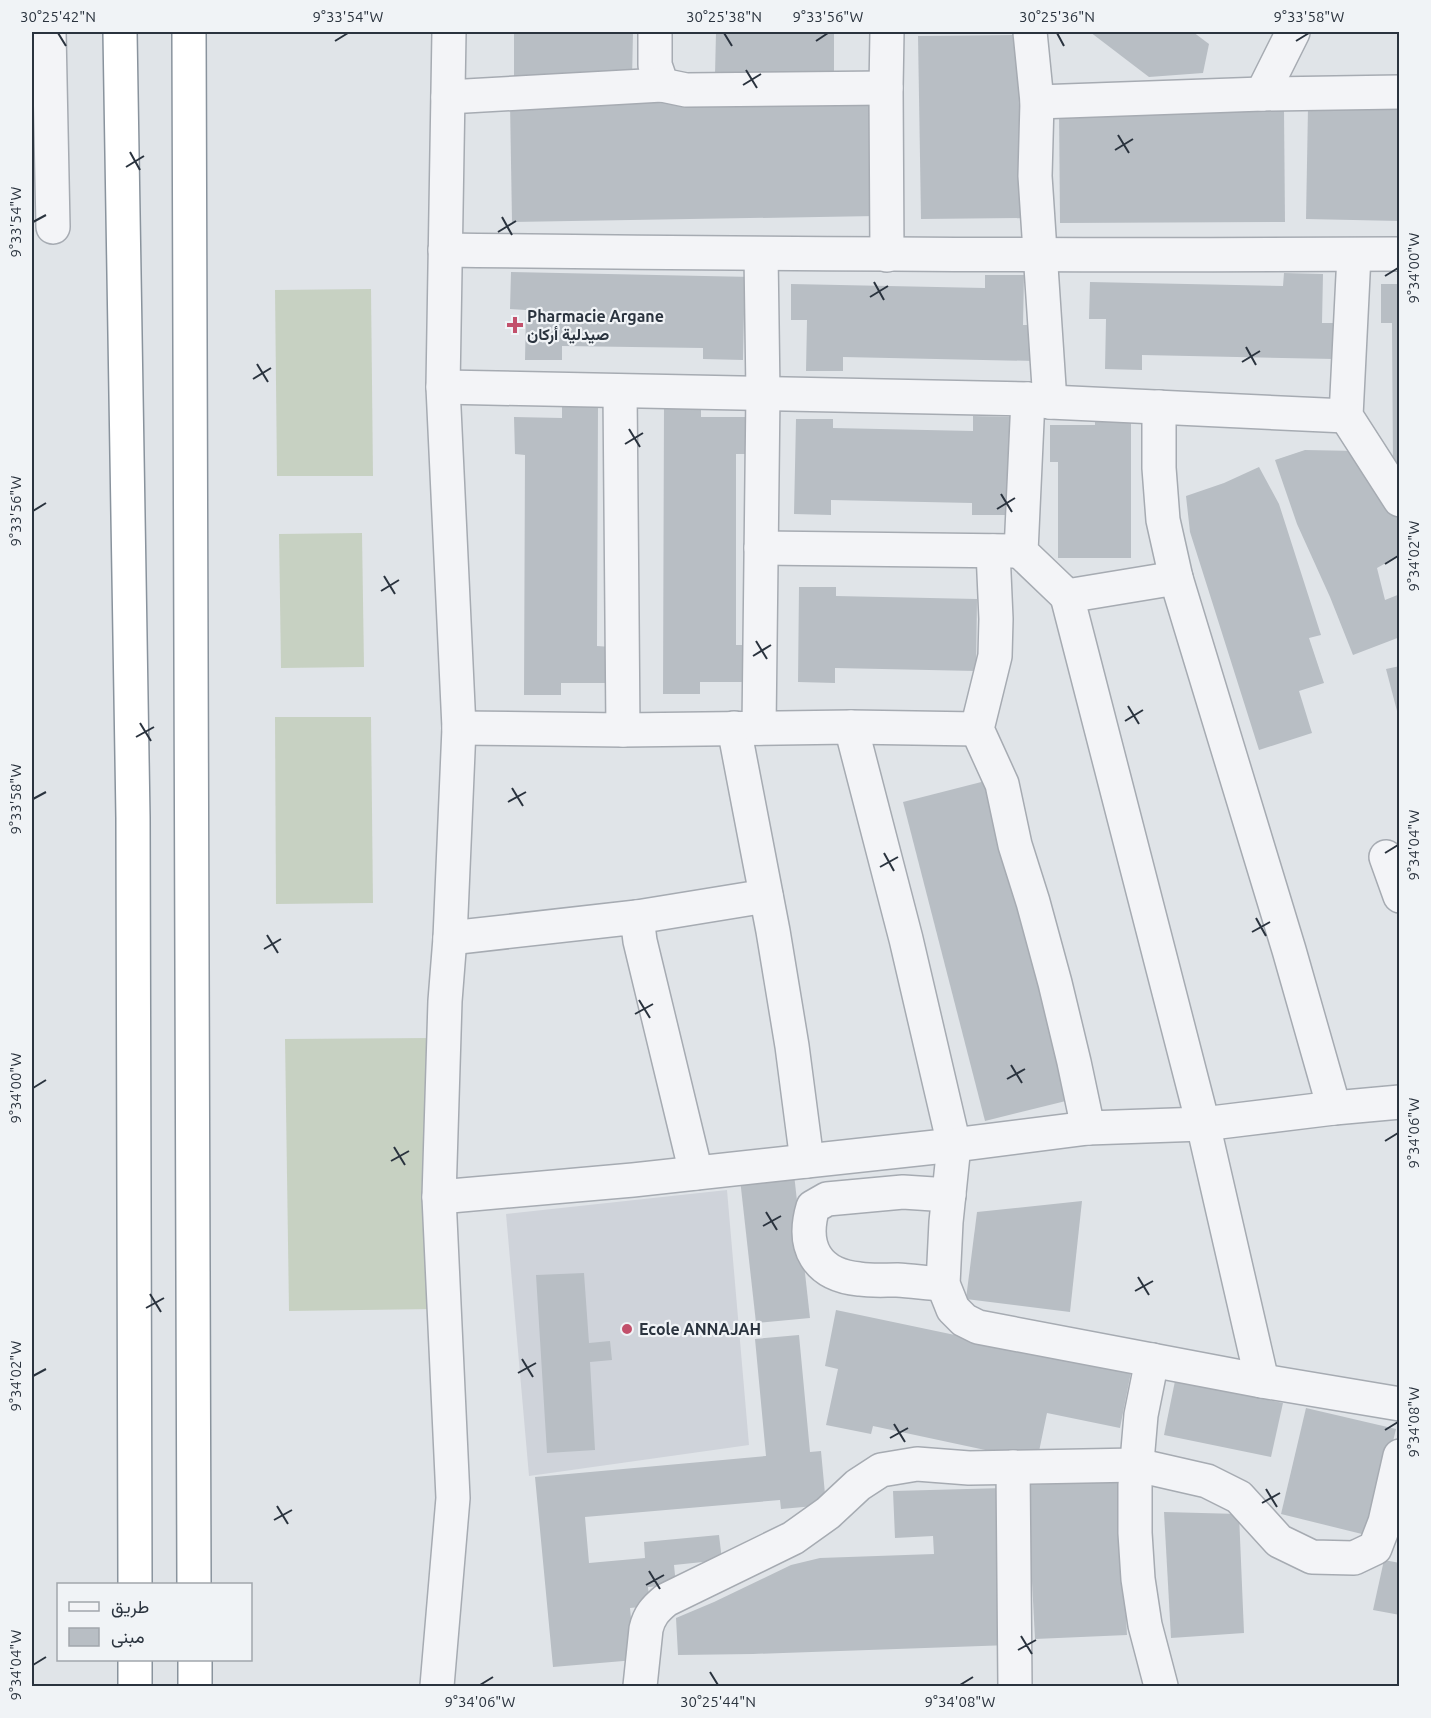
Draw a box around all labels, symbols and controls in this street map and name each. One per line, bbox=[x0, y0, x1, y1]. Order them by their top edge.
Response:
text: 30°25'42"N bbox=[20, 8, 96, 25]
text: 9°33'54"W bbox=[313, 8, 384, 25]
text: 30°25'38"N bbox=[686, 8, 762, 25]
text: 9°33'56"W bbox=[793, 8, 864, 25]
text: 30°25'36"N bbox=[1019, 8, 1095, 25]
text: 9°33'58"W bbox=[1274, 8, 1345, 25]
text: 9°33'54"W bbox=[7, 186, 24, 257]
text: 9°34'00"W bbox=[1405, 232, 1422, 303]
place label: Pharmacie Argane صيدلية أركان bbox=[527, 307, 664, 345]
marker: Pharmacie Argane صيدلية أركان bbox=[508, 318, 522, 332]
text: 9°33'56"W bbox=[7, 475, 24, 546]
text: 9°34'02"W bbox=[1405, 520, 1422, 591]
text: 9°33'58"W bbox=[7, 763, 24, 834]
text: 9°34'04"W bbox=[1405, 809, 1422, 880]
text: 9°34'00"W bbox=[7, 1052, 24, 1123]
text: 9°34'06"W bbox=[1405, 1097, 1422, 1168]
place label: Ecole ANNAJAH bbox=[639, 1320, 761, 1338]
marker: Ecole ANNAJAH bbox=[620, 1322, 634, 1336]
text: 9°34'02"W bbox=[7, 1340, 24, 1411]
text: 9°34'08"W bbox=[1405, 1386, 1422, 1457]
legend bbox=[57, 1583, 252, 1661]
text: طريق bbox=[111, 1596, 149, 1618]
text: مبنى bbox=[111, 1626, 145, 1648]
text: 9°34'04"W bbox=[7, 1629, 24, 1700]
text: 9°34'06"W bbox=[445, 1693, 516, 1710]
text: 30°25'44"N bbox=[680, 1693, 756, 1710]
text: 9°34'08"W bbox=[925, 1693, 996, 1710]

